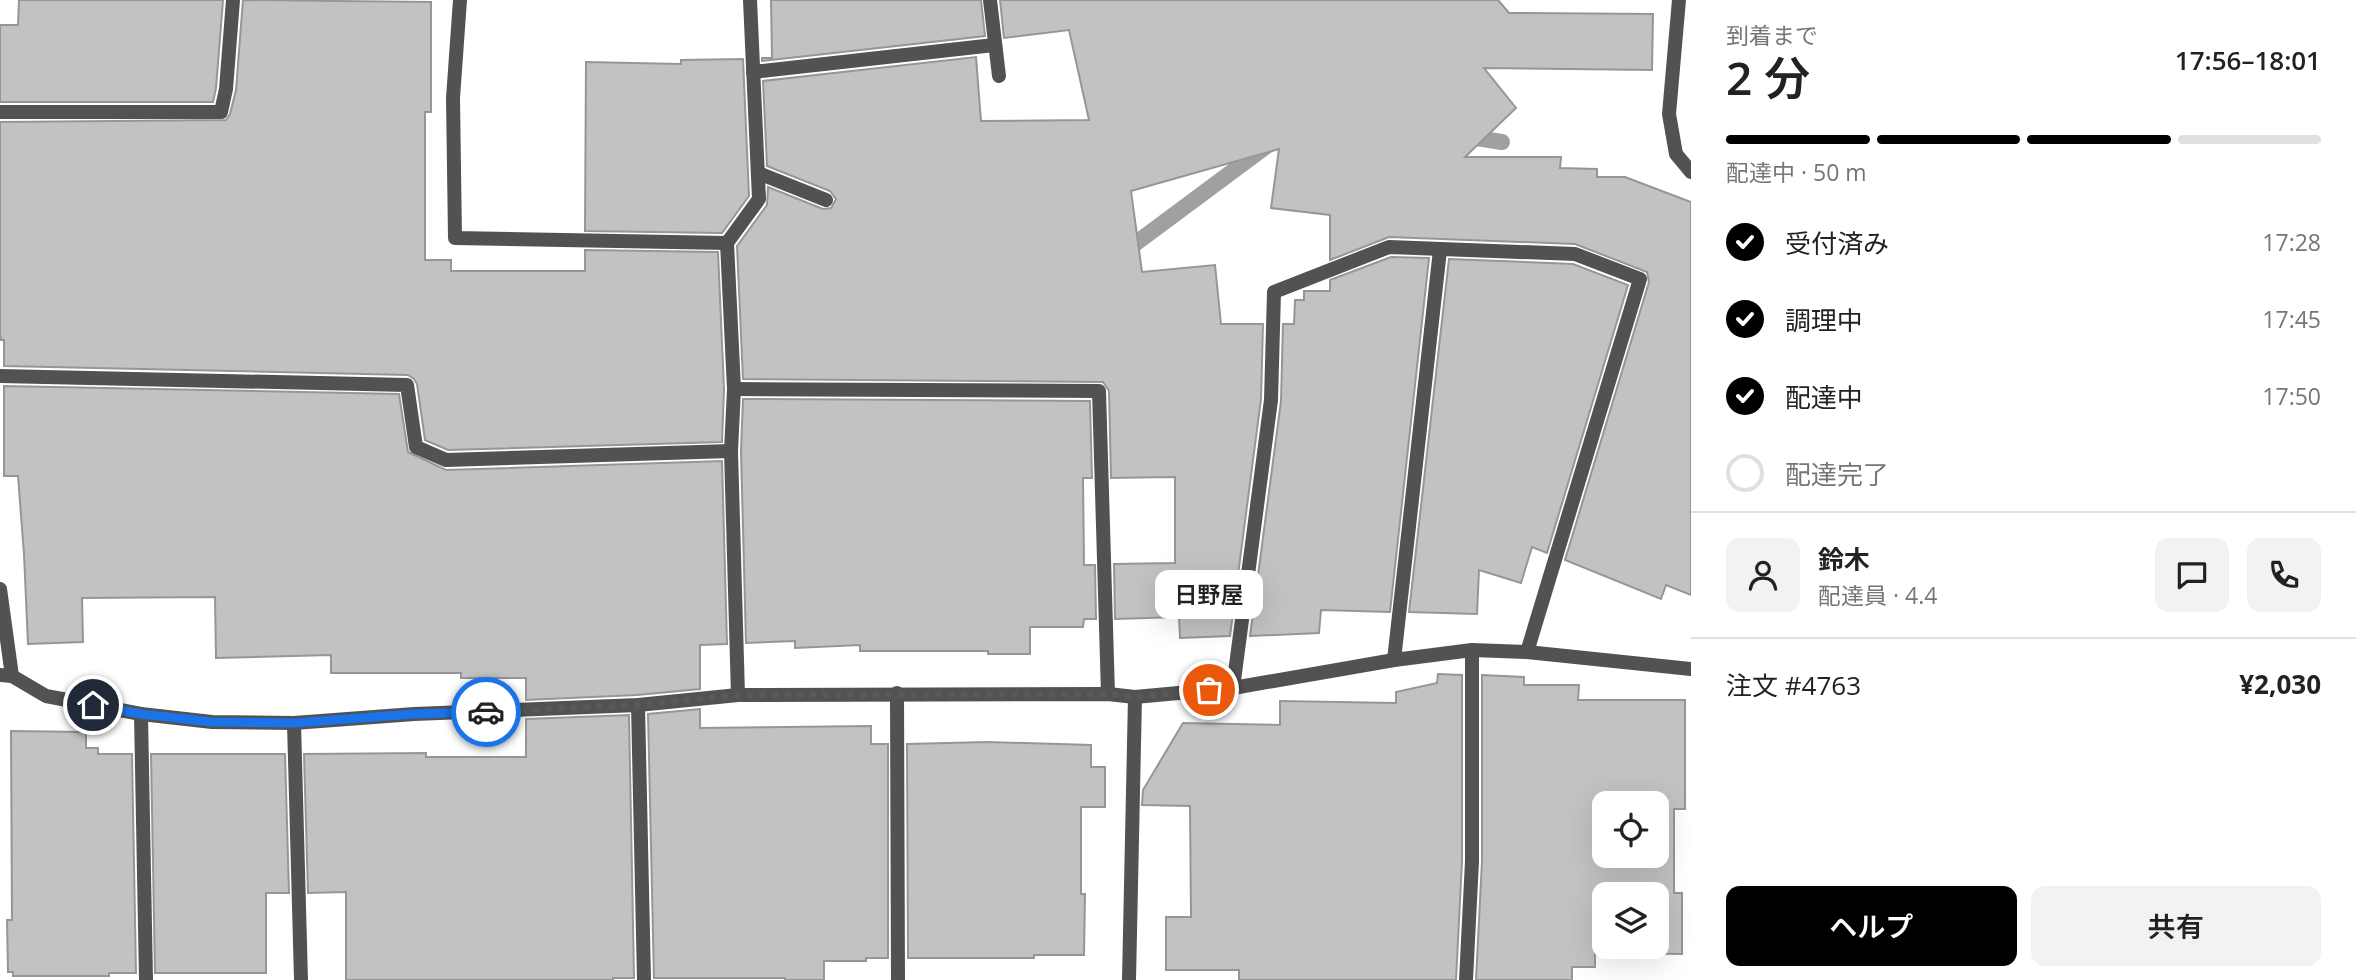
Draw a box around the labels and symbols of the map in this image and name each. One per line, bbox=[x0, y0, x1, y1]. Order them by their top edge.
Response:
callout: 日野屋 bbox=[1155, 571, 1263, 620]
pin bbox=[1179, 660, 1239, 720]
pin bbox=[63, 675, 123, 735]
courier bbox=[451, 677, 521, 747]

